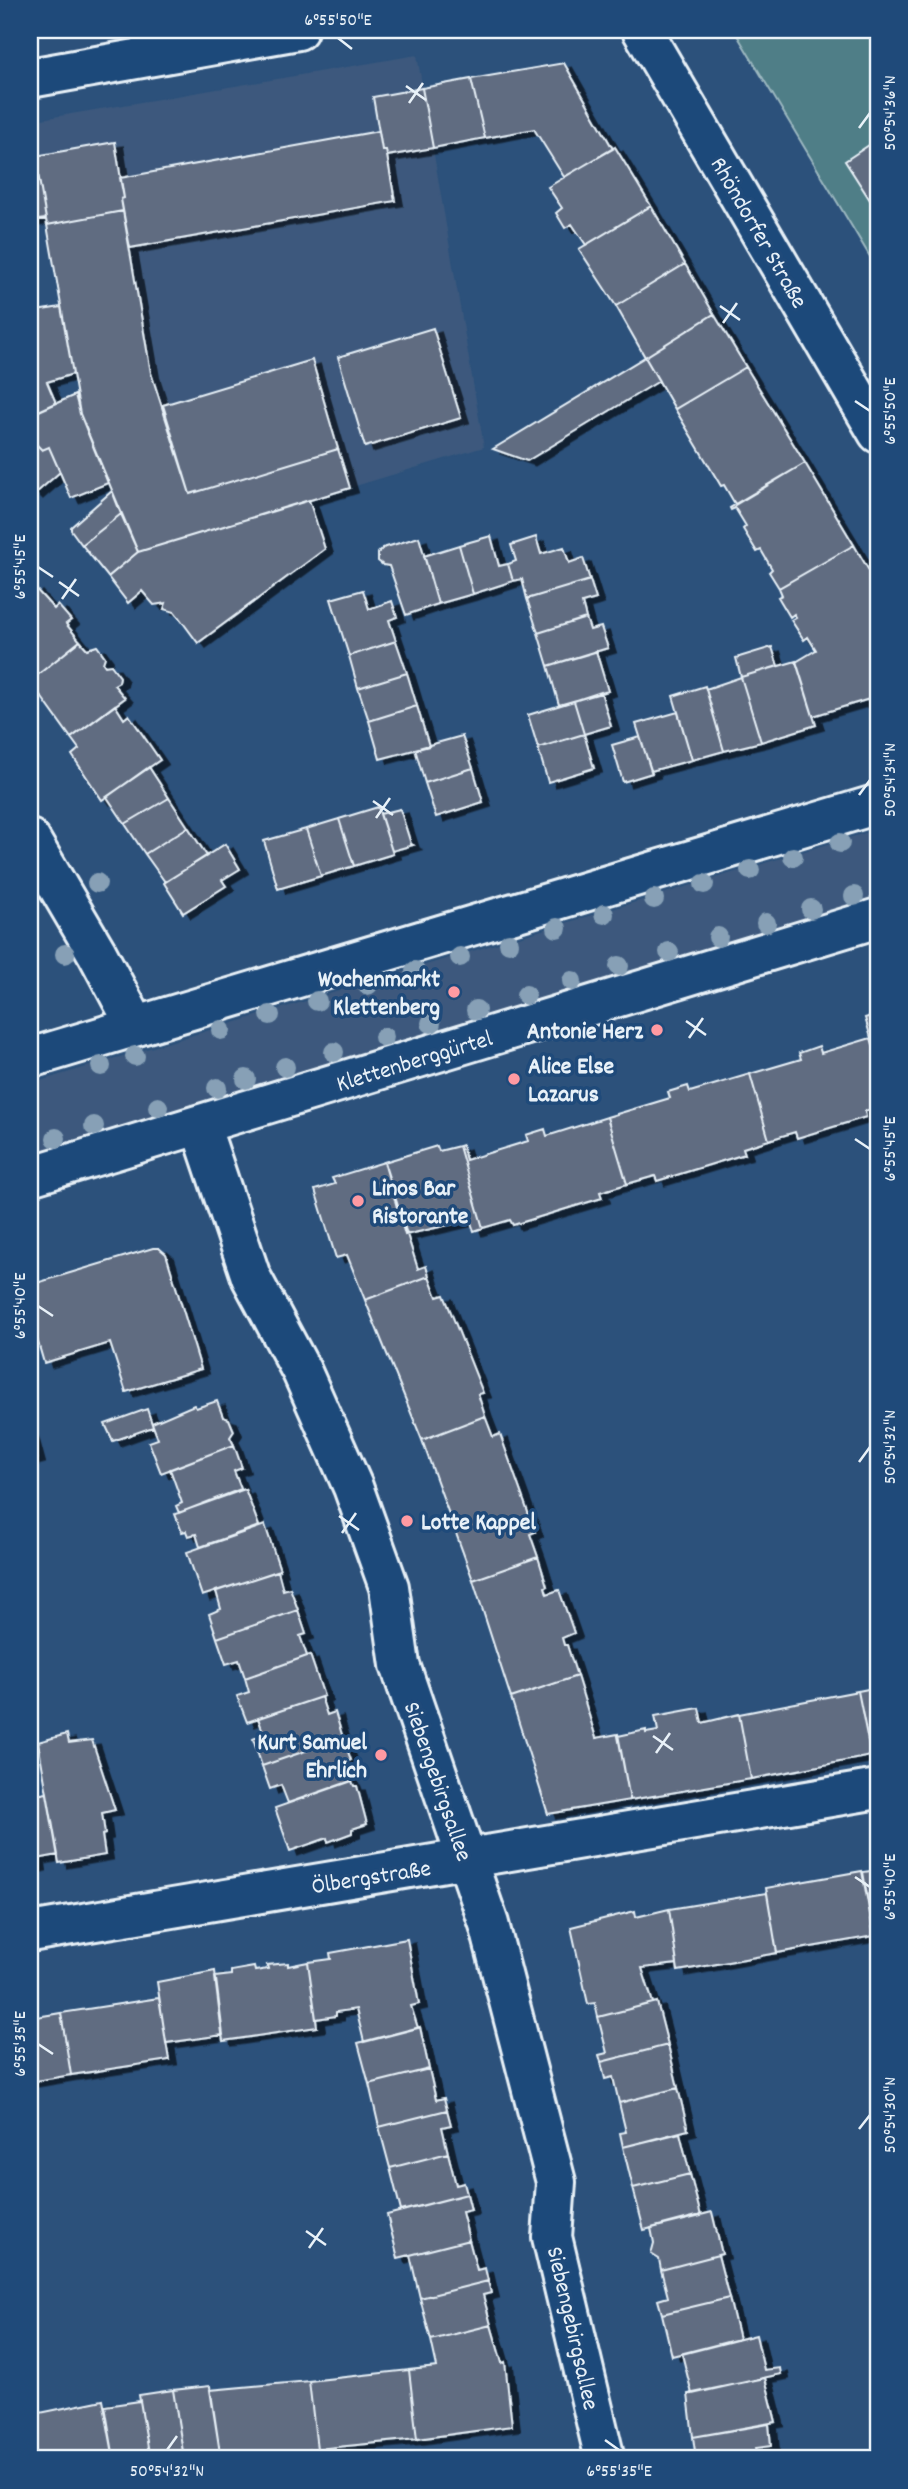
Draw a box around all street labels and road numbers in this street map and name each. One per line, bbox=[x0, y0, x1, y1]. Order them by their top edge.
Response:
street label: Rhöndorfer Straße bbox=[700, 151, 815, 316]
street label: Klettenberggürtel bbox=[332, 1023, 498, 1103]
street label: Siebengebirgsallee bbox=[393, 1698, 479, 1866]
street label: Ölbergstraße bbox=[309, 1853, 433, 1905]
street label: Siebengebirgsallee bbox=[536, 2244, 606, 2414]

